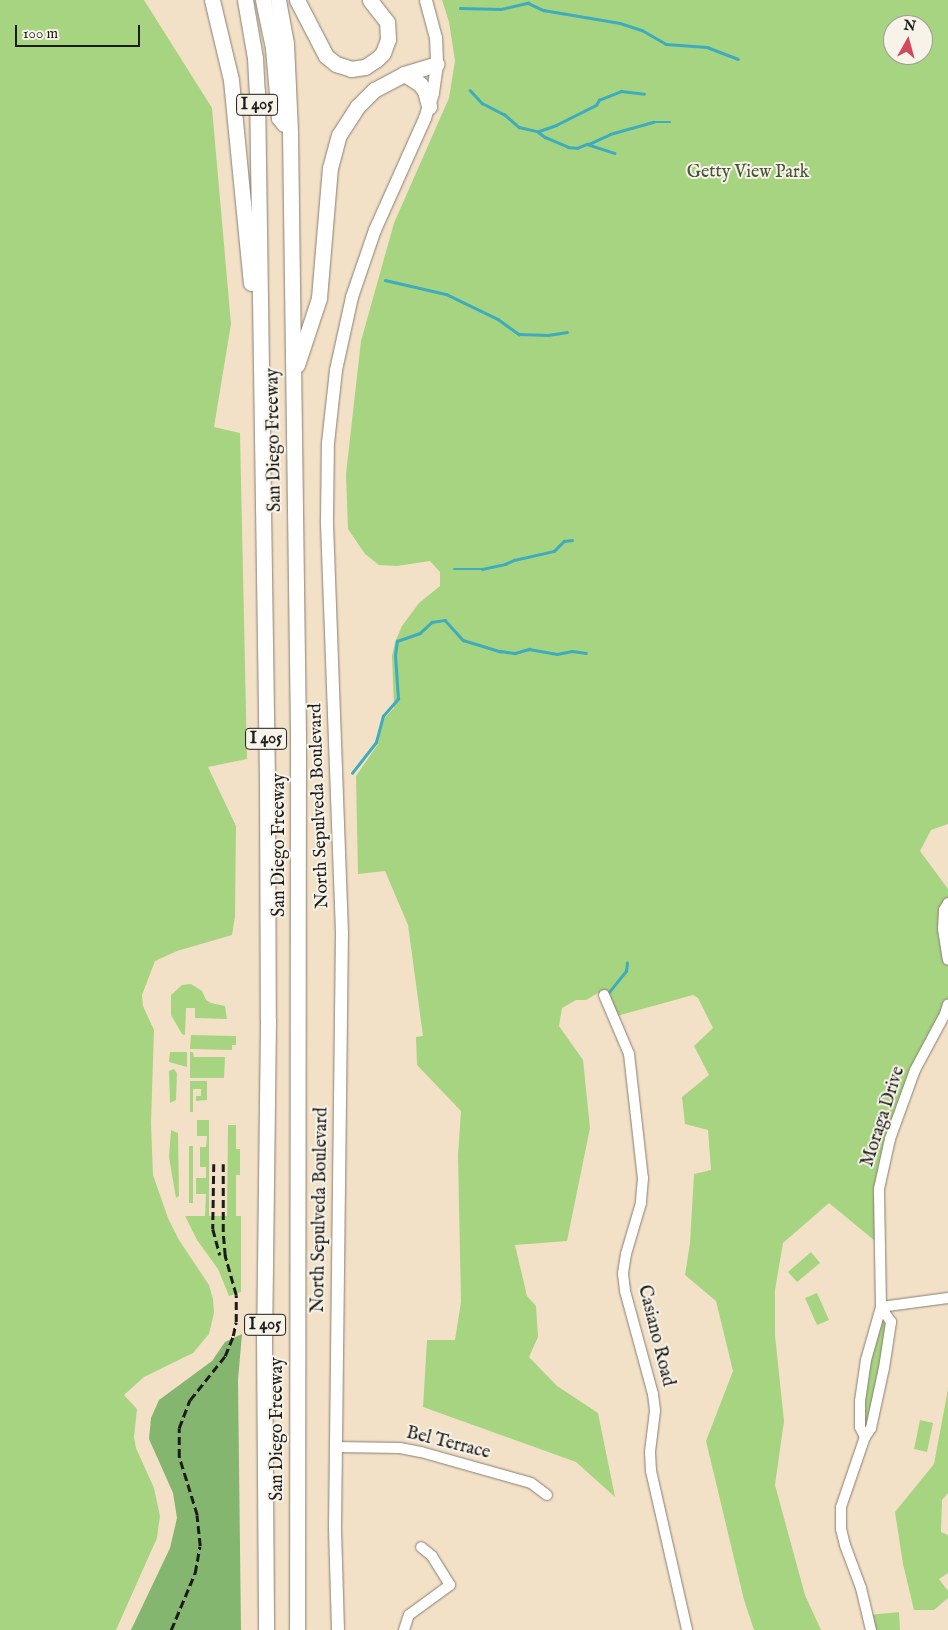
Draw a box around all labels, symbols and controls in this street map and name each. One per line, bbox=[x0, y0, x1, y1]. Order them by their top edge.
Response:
scale bar bbox=[18, 15, 142, 47]
north arrow bbox=[883, 15, 933, 65]
text: N bbox=[903, 16, 917, 36]
text: 100 m bbox=[23, 24, 58, 43]
road number: I 405 bbox=[236, 92, 278, 118]
park label: Getty View Park bbox=[687, 162, 809, 184]
street label: San Diego Freeway bbox=[263, 368, 287, 512]
street label: North Sepulveda Boulevard bbox=[306, 703, 334, 909]
road number: I 405 bbox=[245, 726, 287, 752]
street label: San Diego Freeway bbox=[269, 773, 291, 917]
street label: Moraga Drive bbox=[858, 1064, 910, 1170]
street label: North Sepulveda Boulevard bbox=[308, 1107, 334, 1313]
street label: Casiano Road bbox=[632, 1283, 678, 1389]
road number: I 405 bbox=[244, 1312, 286, 1338]
street label: San Diego Freeway bbox=[267, 1357, 289, 1501]
street label: Bel Terrace bbox=[404, 1423, 492, 1465]

